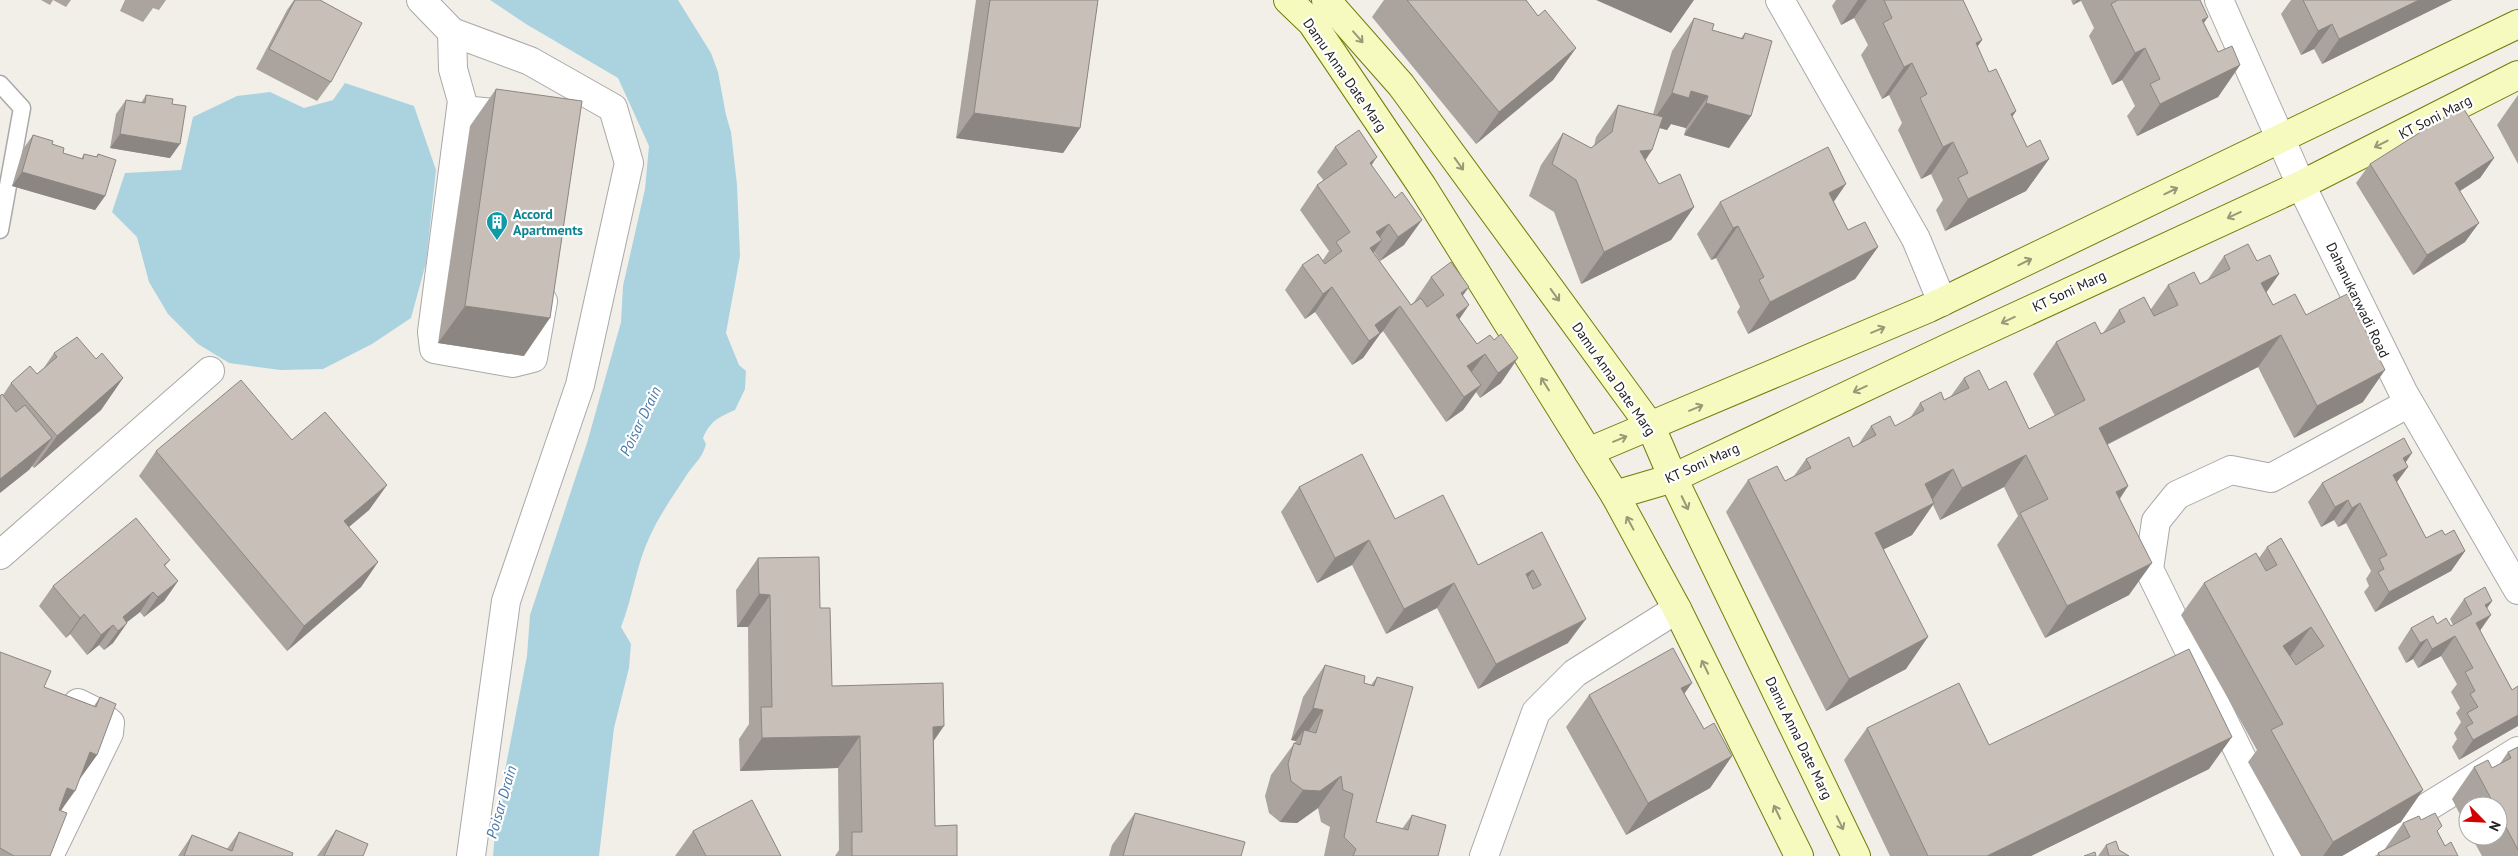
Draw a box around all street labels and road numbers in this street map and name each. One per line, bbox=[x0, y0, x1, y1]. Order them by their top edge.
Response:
street label: Damu Anna Date Marg bbox=[1299, 15, 1391, 135]
street label: KT Soni Marg bbox=[2396, 91, 2474, 143]
street label: Dahanukarwadi Road bbox=[2322, 239, 2394, 361]
street label: KT Soni Marg bbox=[2029, 266, 2109, 316]
street label: Damu Anna Date Marg bbox=[1568, 319, 1660, 439]
street label: KT Soni Marg bbox=[1662, 439, 1742, 487]
street label: Damu Anna Date Marg bbox=[1761, 674, 1837, 802]

